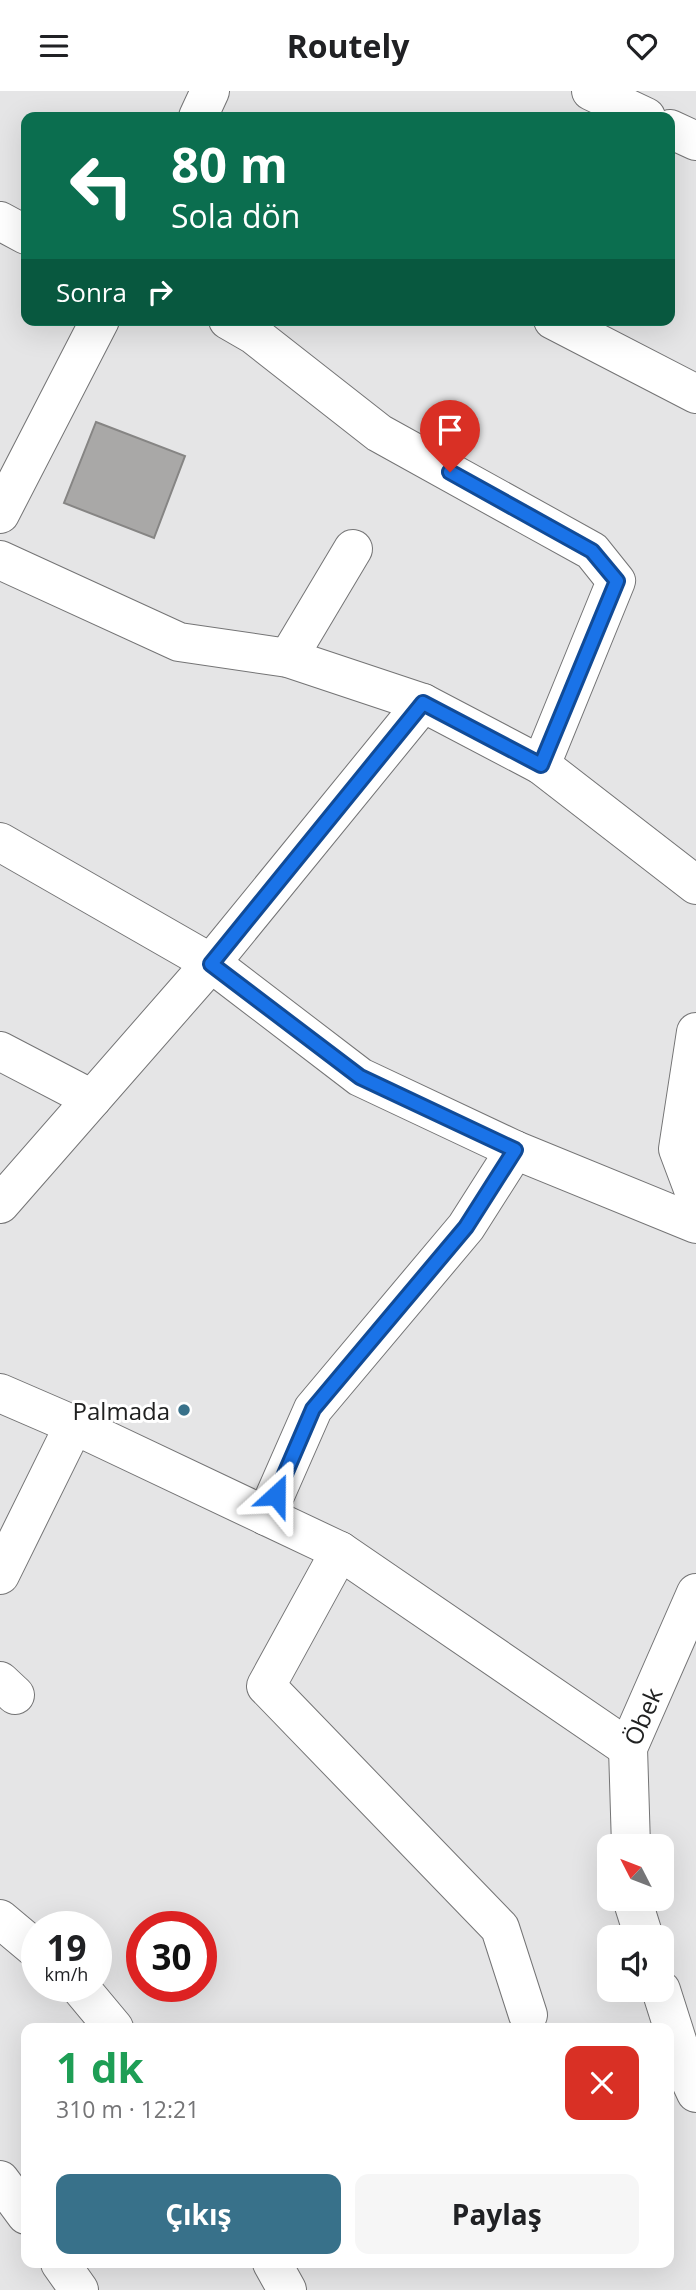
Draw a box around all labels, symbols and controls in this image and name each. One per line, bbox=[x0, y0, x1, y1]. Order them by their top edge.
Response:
text: Routely bbox=[287, 24, 409, 67]
icon: menu bbox=[35, 27, 73, 65]
icon: heart bbox=[623, 27, 661, 65]
text: 80 m bbox=[171, 131, 288, 197]
icon: left bbox=[56, 140, 147, 231]
text: Sola dön bbox=[171, 194, 300, 237]
icon: right bbox=[141, 273, 179, 311]
text: Sonra bbox=[56, 274, 127, 310]
pin bbox=[420, 400, 480, 472]
icon: arrive bbox=[431, 411, 469, 449]
place label: Palmada bbox=[73, 1394, 170, 1427]
marker: Palmada bbox=[176, 1402, 192, 1418]
position arrow bbox=[239, 1458, 313, 1532]
street label: Öbek bbox=[615, 1682, 669, 1750]
north arrow bbox=[597, 1834, 674, 1911]
map controls bbox=[597, 1834, 674, 2002]
speed limit sign: 30 bbox=[126, 1911, 217, 2002]
text: 19 bbox=[46, 1924, 87, 1971]
button: sound bbox=[597, 1925, 674, 2002]
text: km/h bbox=[45, 1962, 88, 1986]
text: 1 dk bbox=[56, 2038, 144, 2095]
button: close bbox=[565, 2046, 639, 2120]
text: 310 m · 12:21 bbox=[56, 2093, 199, 2125]
button: Çıkış bbox=[56, 2174, 341, 2254]
button: Paylaş bbox=[355, 2174, 639, 2254]

